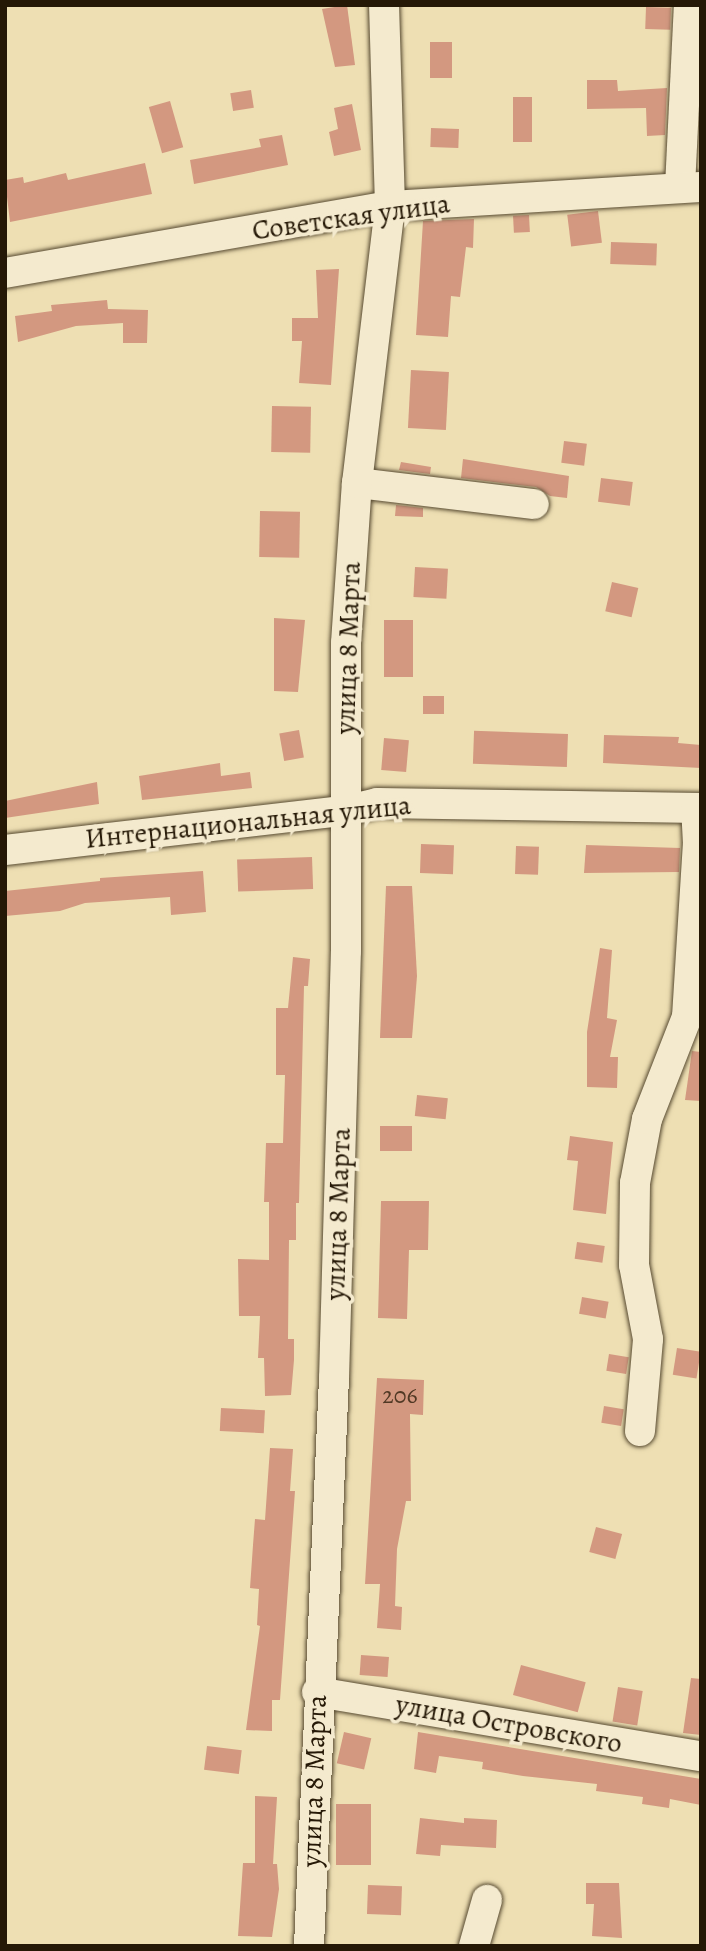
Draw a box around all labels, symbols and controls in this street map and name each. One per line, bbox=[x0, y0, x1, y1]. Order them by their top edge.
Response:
street label: Советская улица bbox=[250, 187, 452, 247]
street label: улица 8 Марта bbox=[328, 561, 368, 735]
street label: Интернациональная улица bbox=[83, 788, 413, 856]
street label: улица 8 Марта bbox=[318, 1127, 358, 1301]
house number: 206 bbox=[382, 1382, 418, 1410]
street label: улица Островского bbox=[393, 1688, 625, 1760]
street label: улица 8 Марта bbox=[294, 1694, 334, 1868]

